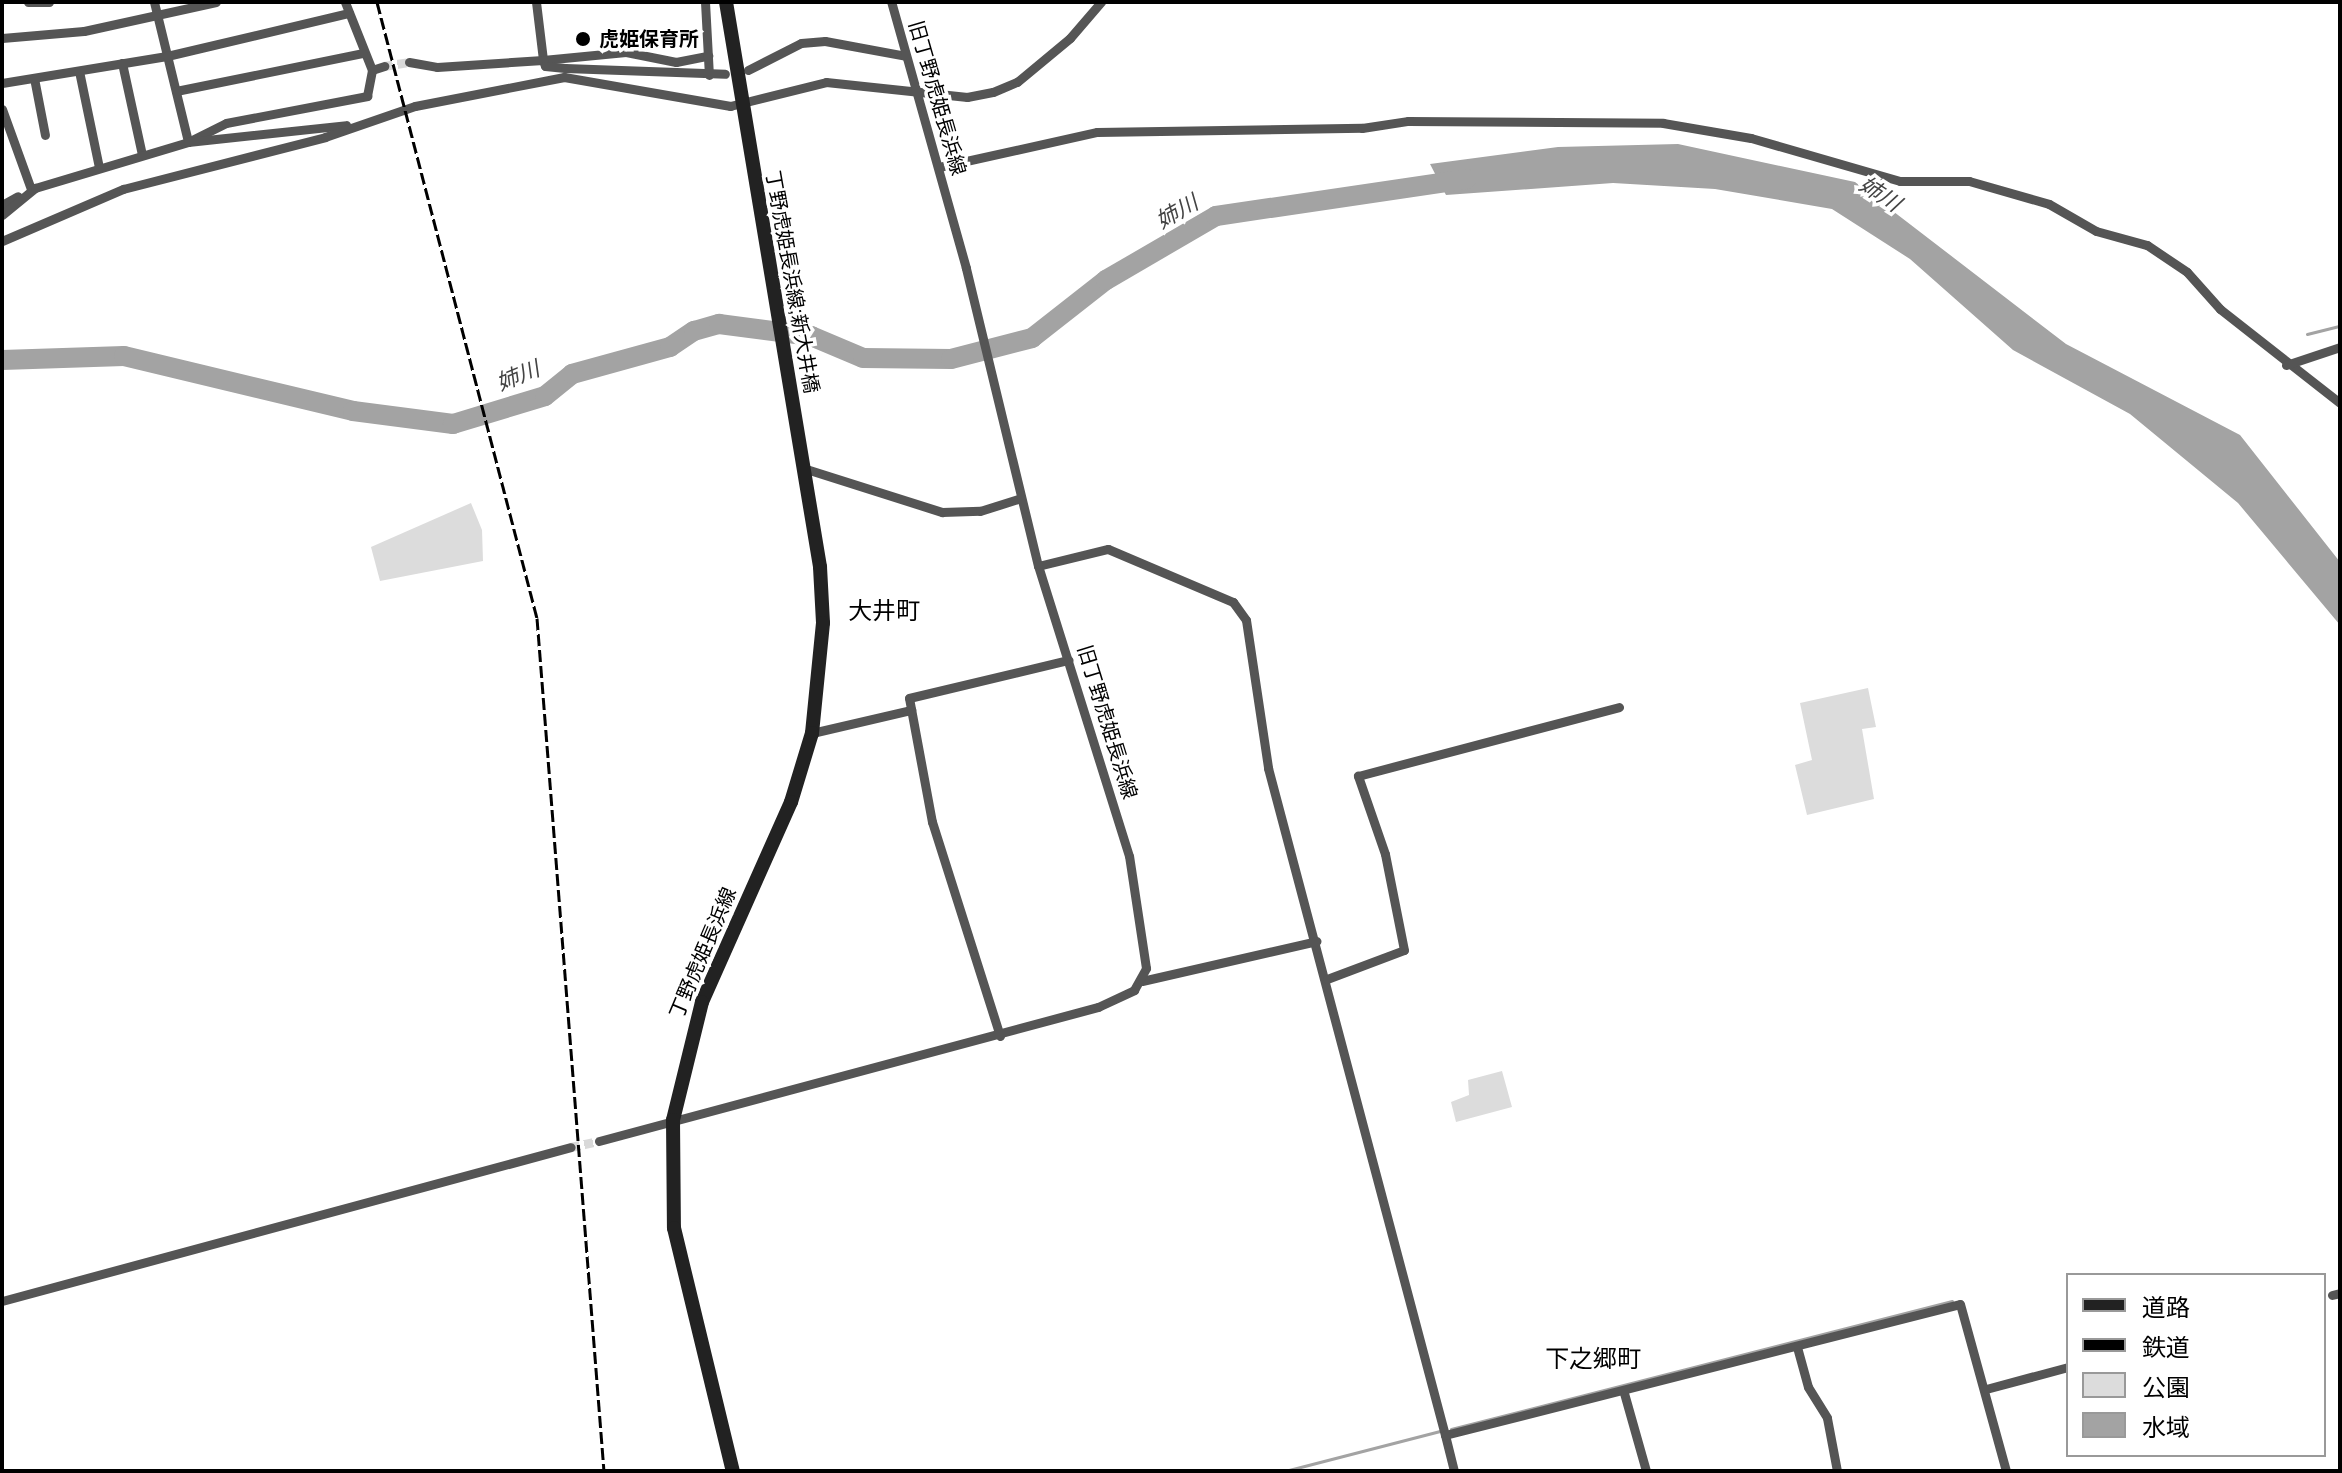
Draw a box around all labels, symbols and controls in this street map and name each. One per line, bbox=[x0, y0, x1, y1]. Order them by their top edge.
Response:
street label: 旧丁野虎姫長浜線 bbox=[903, 18, 971, 178]
place label: 虎姫保育所 bbox=[599, 27, 699, 51]
marker: 虎姫保育所 bbox=[574, 30, 592, 48]
street label: 丁野虎姫長浜線;新大井橋 bbox=[761, 169, 823, 395]
water label: 姉川 bbox=[1854, 171, 1906, 217]
water label: 姉川 bbox=[1151, 190, 1203, 234]
water label: 姉川 bbox=[493, 356, 543, 396]
district label: 大井町 bbox=[848, 597, 920, 625]
street label: 旧丁野虎姫長浜線 bbox=[1072, 642, 1142, 802]
street label: 丁野虎姫長浜線 bbox=[665, 884, 741, 1022]
legend bbox=[2066, 1273, 2326, 1457]
text: 道路 bbox=[2142, 1294, 2190, 1321]
text: 鉄道 bbox=[2142, 1334, 2190, 1361]
district label: 下之郷町 bbox=[1545, 1345, 1641, 1373]
text: 公園 bbox=[2142, 1374, 2190, 1401]
text: 水域 bbox=[2142, 1414, 2190, 1441]

